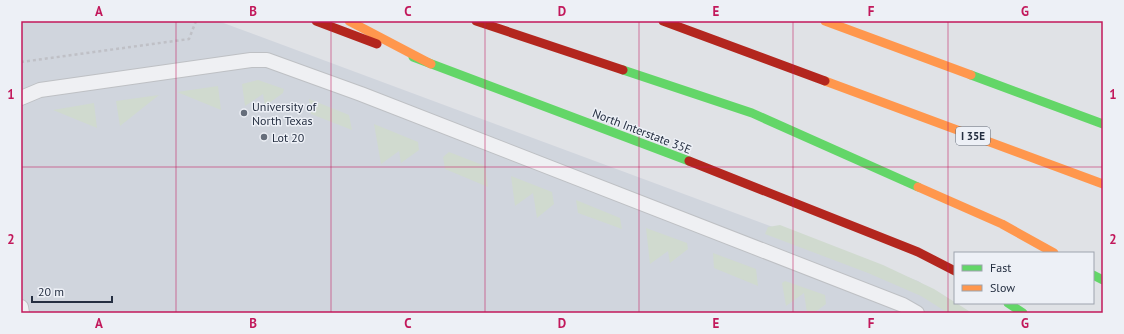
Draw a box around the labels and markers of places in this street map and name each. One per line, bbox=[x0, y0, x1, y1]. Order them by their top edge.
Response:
place label: University of North Texas bbox=[252, 99, 317, 128]
marker: University of North Texas bbox=[239, 108, 249, 118]
place label: Lot 20 bbox=[272, 130, 305, 145]
marker: Lot 20 bbox=[259, 132, 269, 142]

